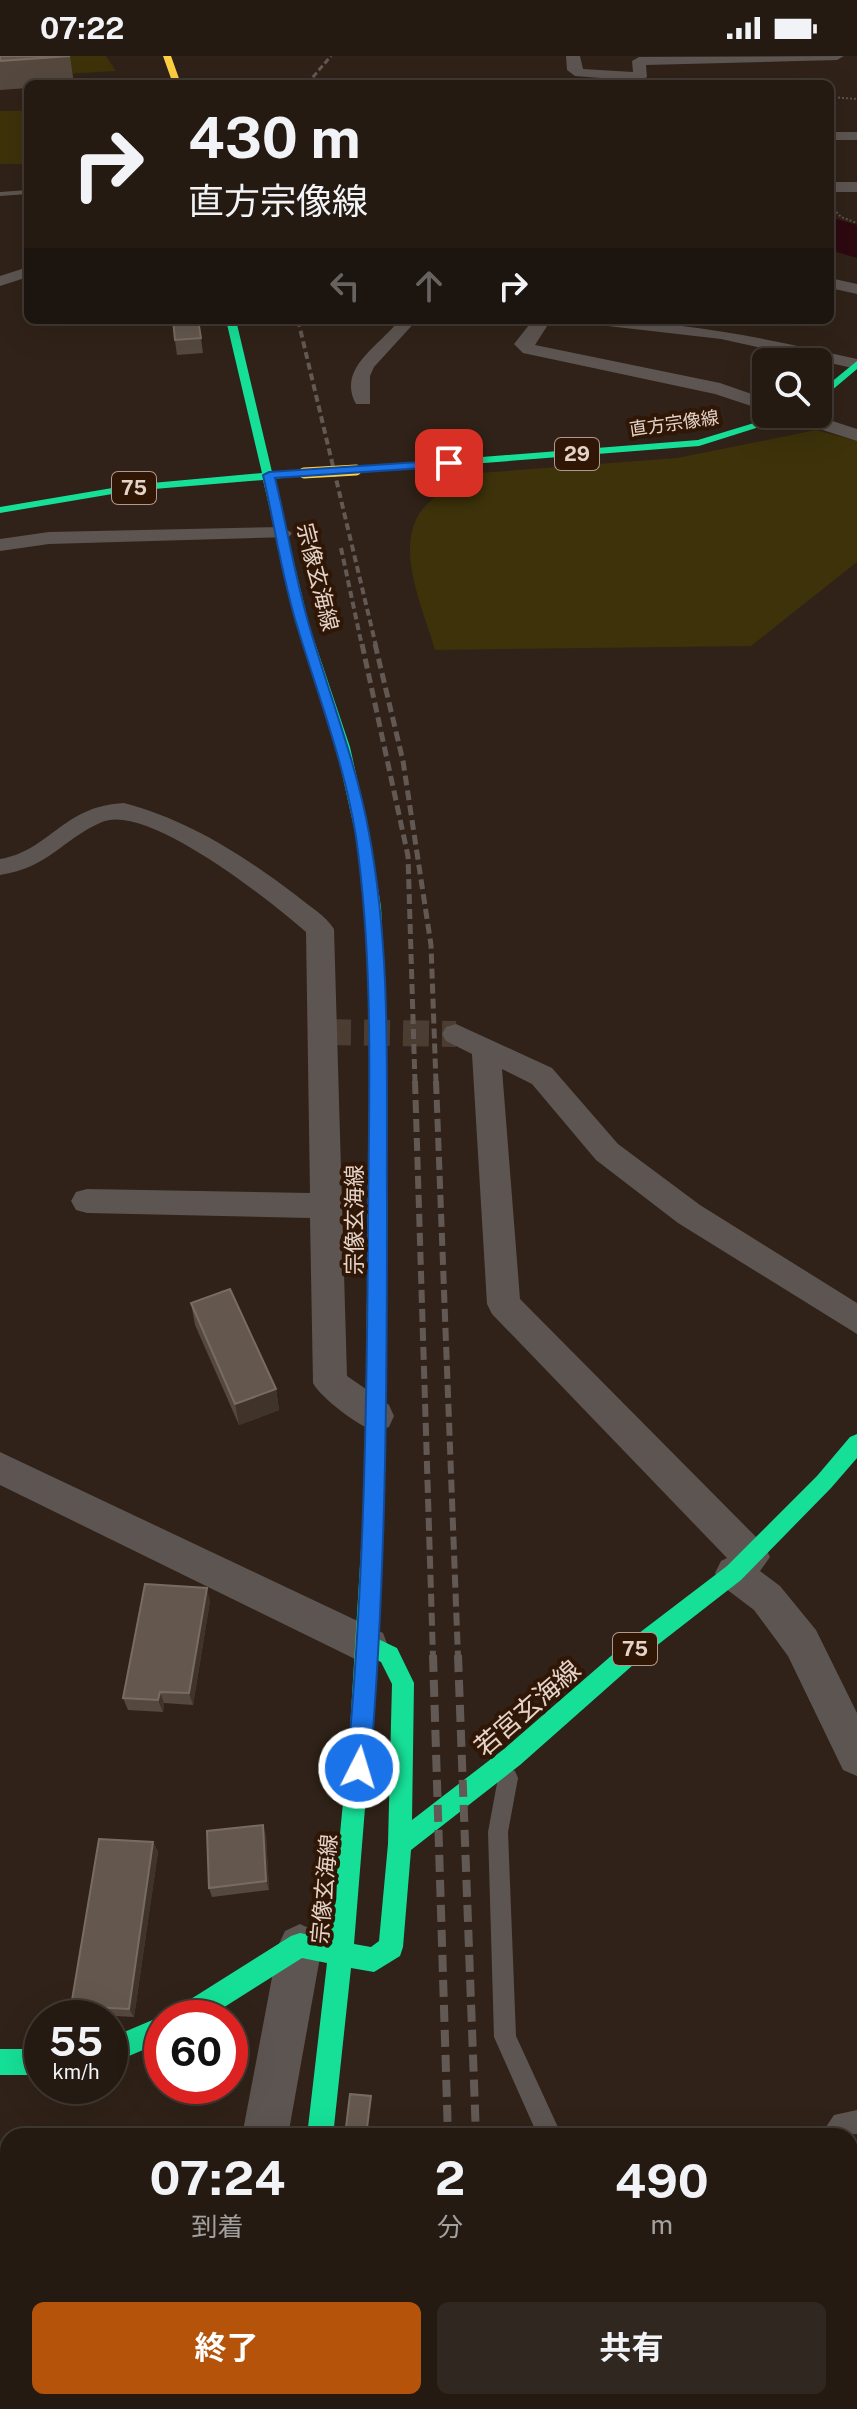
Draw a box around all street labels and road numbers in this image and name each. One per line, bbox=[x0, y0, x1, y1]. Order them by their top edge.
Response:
street label: 直方宗像線 bbox=[628, 406, 720, 440]
road number: 29 bbox=[555, 438, 599, 470]
road number: 75 bbox=[112, 472, 156, 504]
street label: 宗像玄海線 bbox=[292, 520, 344, 634]
street label: 宗像玄海線 bbox=[341, 1165, 367, 1275]
road number: 75 bbox=[613, 1633, 657, 1665]
street label: 若宮玄海線 bbox=[468, 1654, 586, 1762]
street label: 宗像玄海線 bbox=[306, 1833, 342, 1945]

